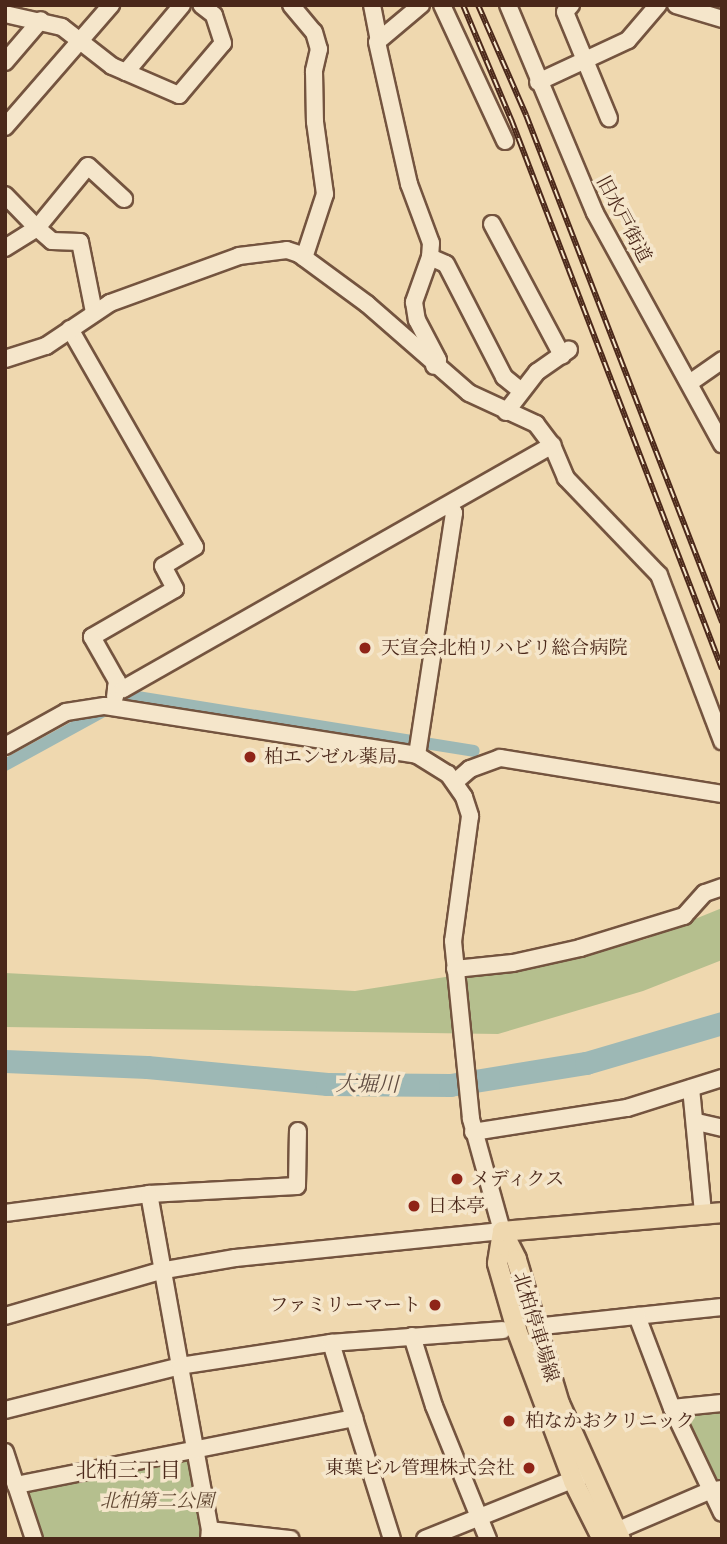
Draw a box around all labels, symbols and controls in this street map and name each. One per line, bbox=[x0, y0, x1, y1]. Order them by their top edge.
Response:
street label: 旧水戸街道 bbox=[592, 172, 656, 266]
place label: 天宣会北柏リハビリ総合病院 bbox=[381, 637, 628, 659]
marker: 天宣会北柏リハビリ総合病院 bbox=[355, 638, 375, 658]
place label: 柏エンゼル薬局 bbox=[264, 746, 397, 768]
marker: 柏エンゼル薬局 bbox=[242, 749, 258, 765]
water label: 大堀川 bbox=[335, 1071, 399, 1097]
place label: メディクス bbox=[471, 1168, 566, 1190]
marker: メディクス bbox=[449, 1171, 465, 1187]
place label: 日本亭 bbox=[428, 1195, 485, 1217]
marker: 日本亭 bbox=[406, 1198, 422, 1214]
street label: 北柏停車場線 bbox=[508, 1269, 564, 1385]
place label: ファミリーマート bbox=[269, 1294, 421, 1316]
marker: ファミリーマート bbox=[427, 1297, 443, 1313]
place label: 柏なかおクリニック bbox=[525, 1410, 696, 1432]
marker: 柏なかおクリニック bbox=[499, 1411, 519, 1431]
district label: 北柏三丁目 bbox=[76, 1457, 180, 1483]
place label: 東葉ビル管理株式会社 bbox=[325, 1457, 515, 1479]
marker: 東葉ビル管理株式会社 bbox=[521, 1460, 537, 1476]
park label: 北柏第二公園 bbox=[100, 1490, 214, 1512]

